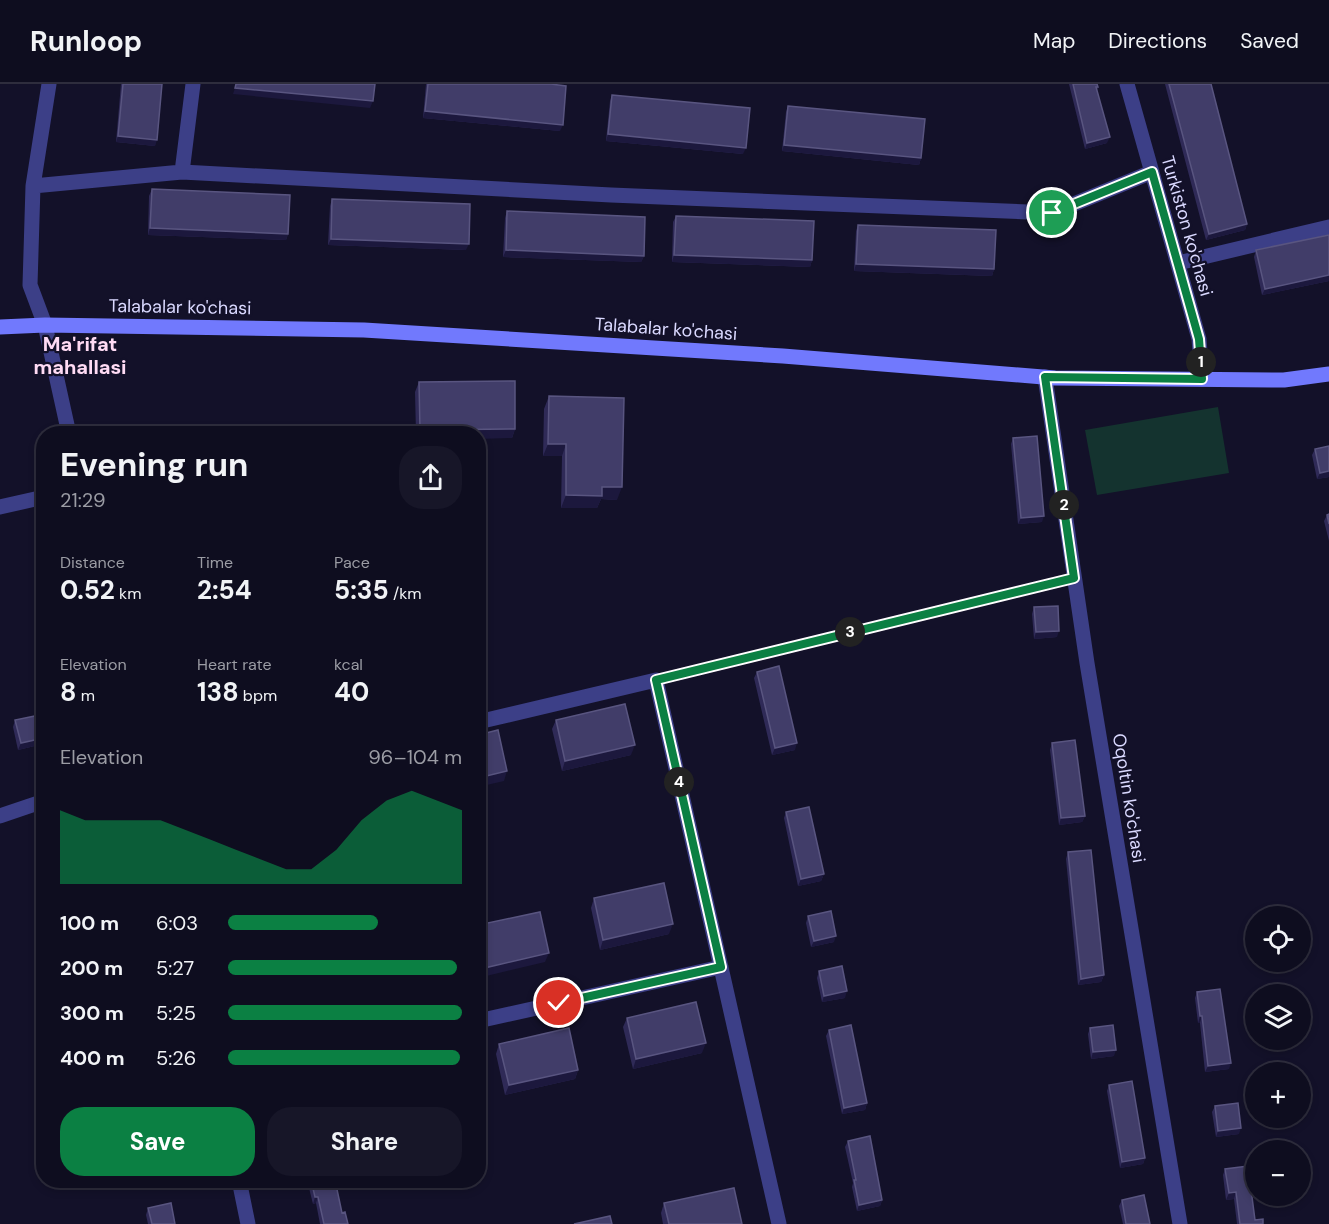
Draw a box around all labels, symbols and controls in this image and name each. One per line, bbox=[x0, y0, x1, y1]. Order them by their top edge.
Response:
text: Runloop bbox=[30, 23, 142, 60]
text: Map bbox=[1033, 27, 1075, 55]
text: Directions bbox=[1108, 27, 1207, 55]
text: Saved bbox=[1240, 27, 1299, 55]
street label: Turkiston ko'chasi bbox=[1155, 153, 1219, 299]
pin bbox=[1026, 187, 1077, 238]
icon: arrive bbox=[1035, 196, 1068, 229]
street label: Talabalar ko'chasi bbox=[108, 294, 252, 320]
street label: Talabalar ko'chasi bbox=[594, 312, 738, 346]
district label: Ma'rifat mahallasi bbox=[33, 331, 127, 380]
pin: 1 bbox=[1186, 347, 1216, 377]
text: 1 bbox=[1198, 351, 1204, 372]
text: Evening run bbox=[60, 443, 248, 486]
button: share bbox=[399, 446, 462, 509]
text: 21:29 bbox=[60, 487, 106, 513]
pin: 2 bbox=[1049, 490, 1079, 520]
text: 2 bbox=[1059, 494, 1069, 515]
text: Distance bbox=[60, 552, 125, 573]
text: Time bbox=[197, 552, 233, 573]
text: Pace bbox=[334, 552, 370, 573]
text: 0.52 bbox=[60, 573, 115, 607]
text: 2:54 bbox=[197, 573, 252, 607]
text: 5:35 bbox=[334, 573, 389, 607]
text: km bbox=[115, 583, 141, 604]
text: /km bbox=[389, 583, 422, 604]
pin: 3 bbox=[835, 617, 865, 647]
text: 3 bbox=[845, 621, 855, 642]
text: Elevation bbox=[60, 654, 127, 675]
text: Heart rate bbox=[197, 654, 272, 675]
text: kcal bbox=[334, 654, 363, 675]
text: 8 bbox=[60, 675, 76, 709]
text: 138 bbox=[197, 675, 239, 709]
text: 40 bbox=[334, 675, 369, 709]
text: m bbox=[76, 685, 95, 706]
text: bpm bbox=[239, 685, 277, 706]
street label: Oqoltin ko'chasi bbox=[1107, 732, 1151, 864]
text: Elevation bbox=[60, 744, 143, 770]
text: 96–104 m bbox=[368, 744, 462, 770]
pin: 4 bbox=[664, 767, 694, 797]
text: 4 bbox=[674, 771, 684, 792]
map controls bbox=[1245, 906, 1311, 1206]
button: locate bbox=[1245, 906, 1311, 972]
text: 100 m bbox=[60, 910, 119, 936]
text: 6:03 bbox=[156, 910, 198, 936]
text: 200 m bbox=[60, 955, 123, 981]
text: 5:27 bbox=[156, 955, 194, 981]
pin bbox=[533, 977, 584, 1028]
button: layers bbox=[1245, 984, 1311, 1050]
icon: check bbox=[542, 986, 575, 1019]
text: 300 m bbox=[60, 1000, 124, 1026]
text: 5:25 bbox=[156, 1000, 196, 1026]
text: 400 m bbox=[60, 1045, 125, 1071]
text: 5:26 bbox=[156, 1045, 196, 1071]
button: + bbox=[1245, 1062, 1311, 1128]
button: Save bbox=[60, 1107, 255, 1176]
button: Share bbox=[267, 1107, 462, 1176]
button: − bbox=[1245, 1140, 1311, 1206]

